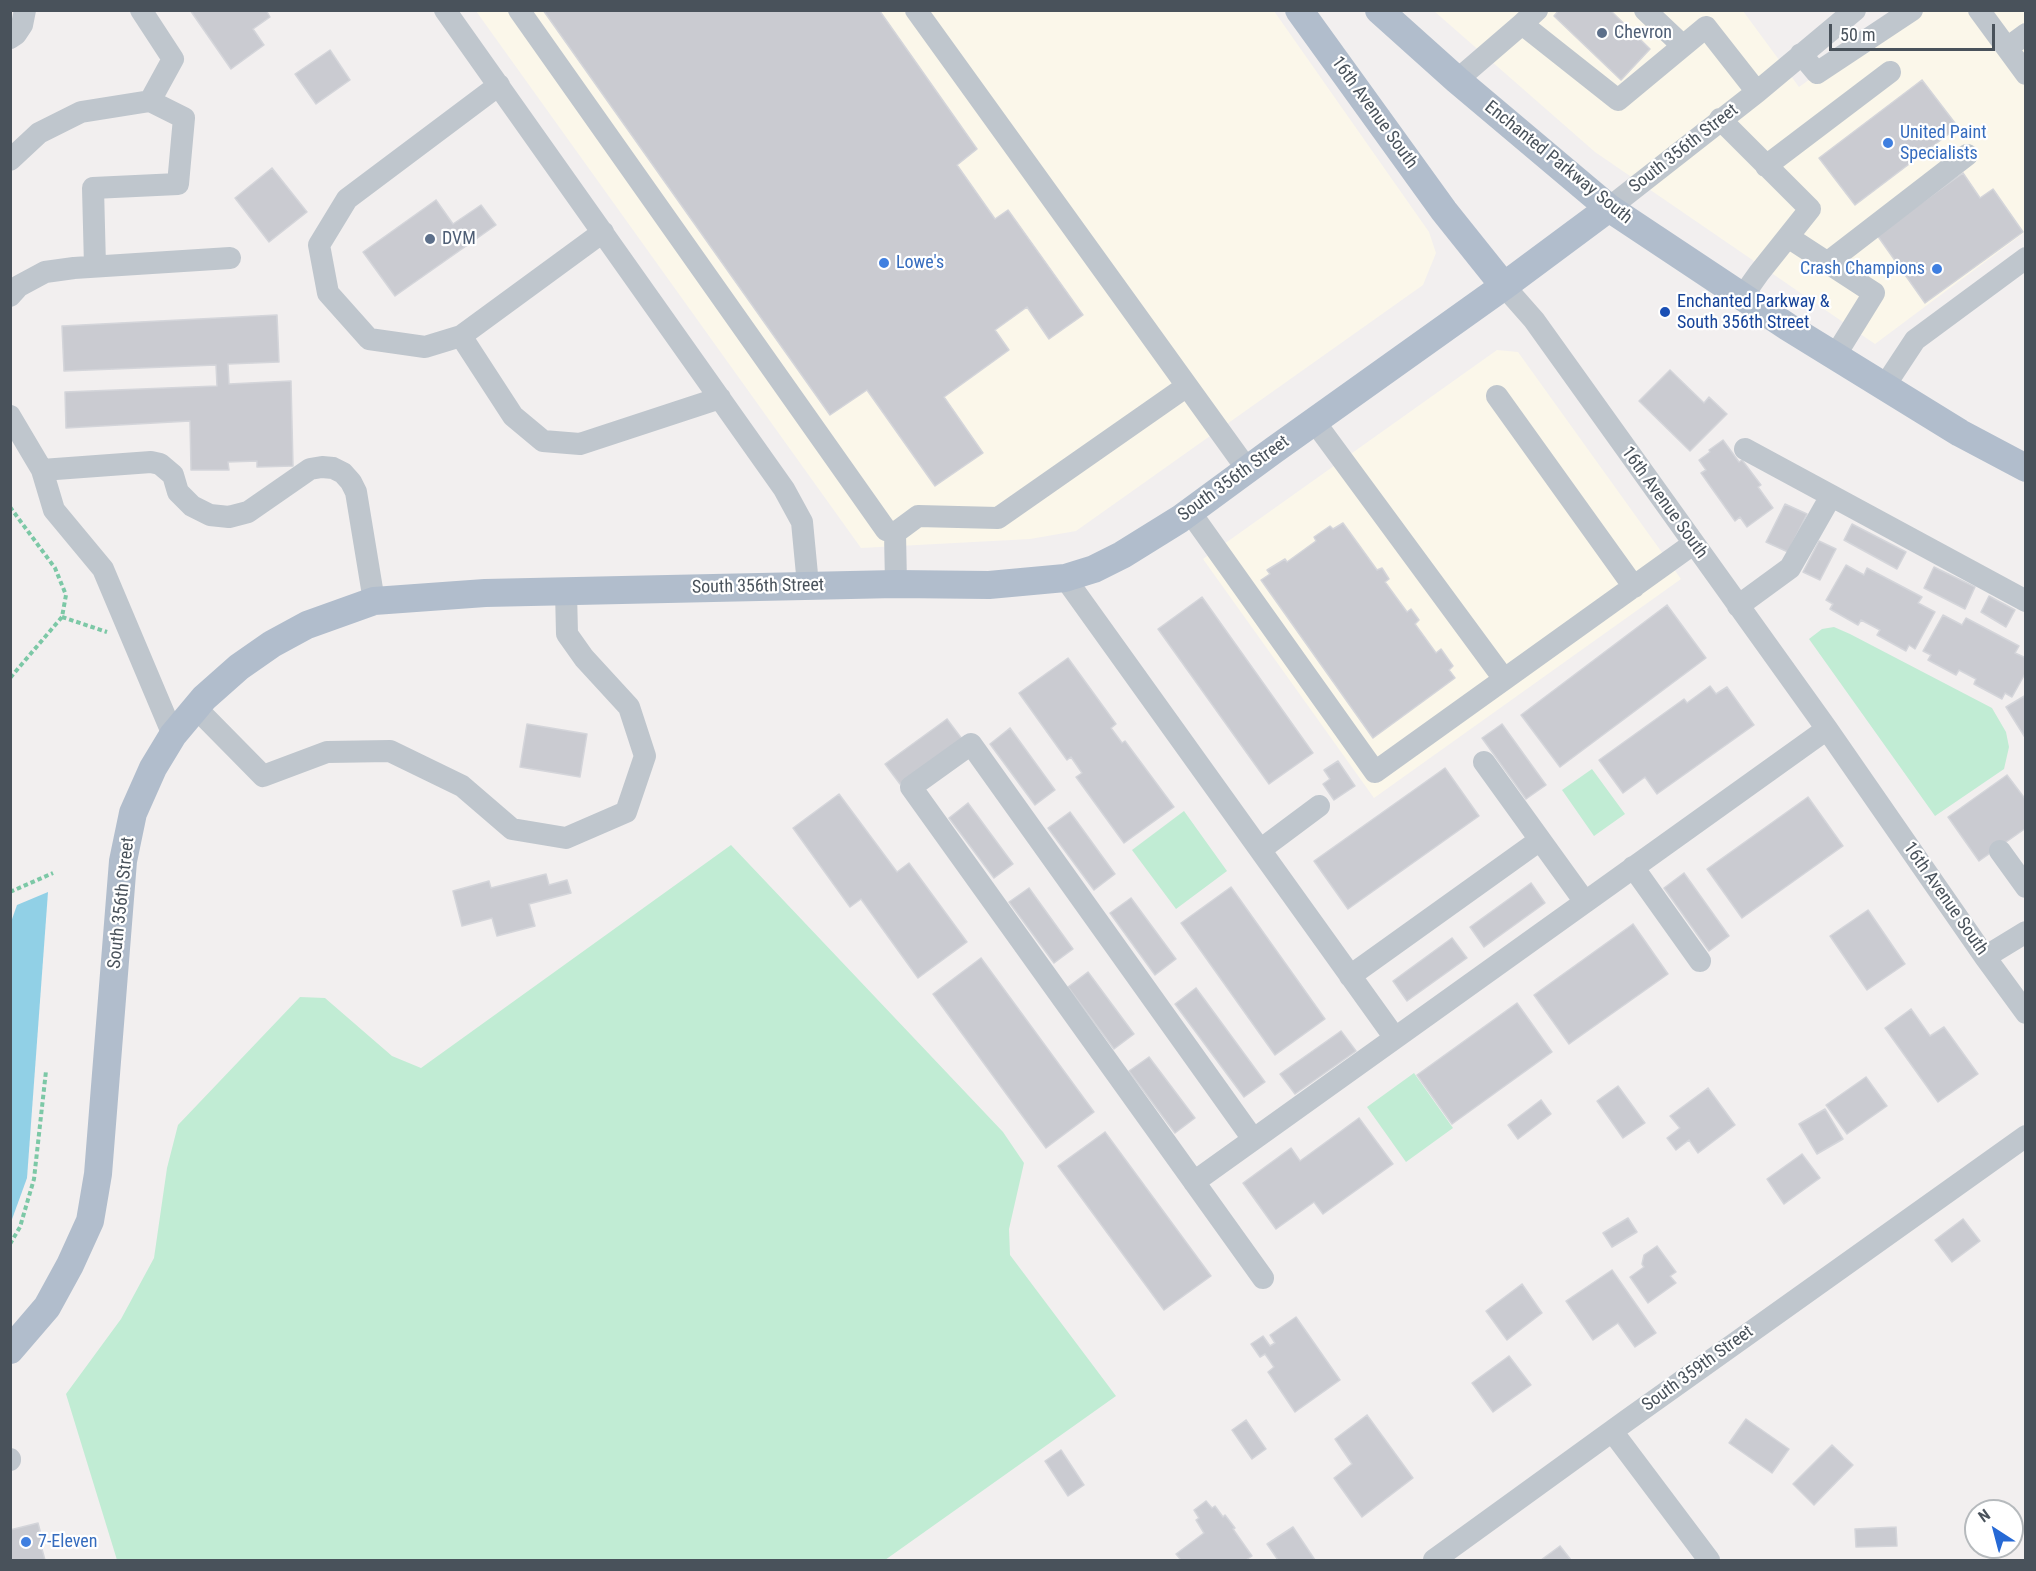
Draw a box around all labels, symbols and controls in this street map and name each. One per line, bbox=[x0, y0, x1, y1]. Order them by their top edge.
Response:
scale bar bbox=[1832, 12, 1998, 50]
place label: Chevron bbox=[1614, 22, 1672, 44]
text: 50 m bbox=[1840, 24, 1875, 45]
marker: Chevron bbox=[1595, 26, 1609, 40]
street label: 16th Avenue South bbox=[1326, 53, 1422, 173]
street label: Enchanted Parkway South bbox=[1480, 97, 1636, 229]
street label: South 356th Street bbox=[1625, 100, 1743, 198]
place label: United Paint Specialists bbox=[1900, 122, 1986, 164]
marker: United Paint Specialists bbox=[1881, 136, 1895, 150]
place label: DVM bbox=[442, 228, 476, 250]
marker: DVM bbox=[423, 232, 437, 246]
place label: Lowe's bbox=[896, 252, 944, 274]
marker: Lowe's bbox=[877, 256, 891, 270]
place label: Crash Champions bbox=[1800, 258, 1925, 280]
marker: Crash Champions bbox=[1930, 262, 1944, 276]
place label: Enchanted Parkway & South 356th Street bbox=[1677, 291, 1830, 334]
marker: Enchanted Parkway & South 356th Street bbox=[1658, 305, 1672, 319]
street label: South 356th Street bbox=[1174, 431, 1294, 527]
street label: 16th Avenue South bbox=[1616, 443, 1712, 563]
street label: South 356th Street bbox=[692, 575, 824, 599]
street label: South 356th Street bbox=[104, 836, 140, 970]
street label: 16th Avenue South bbox=[1898, 838, 1992, 960]
street label: South 359th Street bbox=[1638, 1321, 1758, 1417]
north arrow bbox=[1964, 1499, 2024, 1559]
text: N bbox=[1975, 1505, 1994, 1526]
place label: 7-Eleven bbox=[38, 1531, 97, 1553]
marker: 7-Eleven bbox=[19, 1535, 33, 1549]

